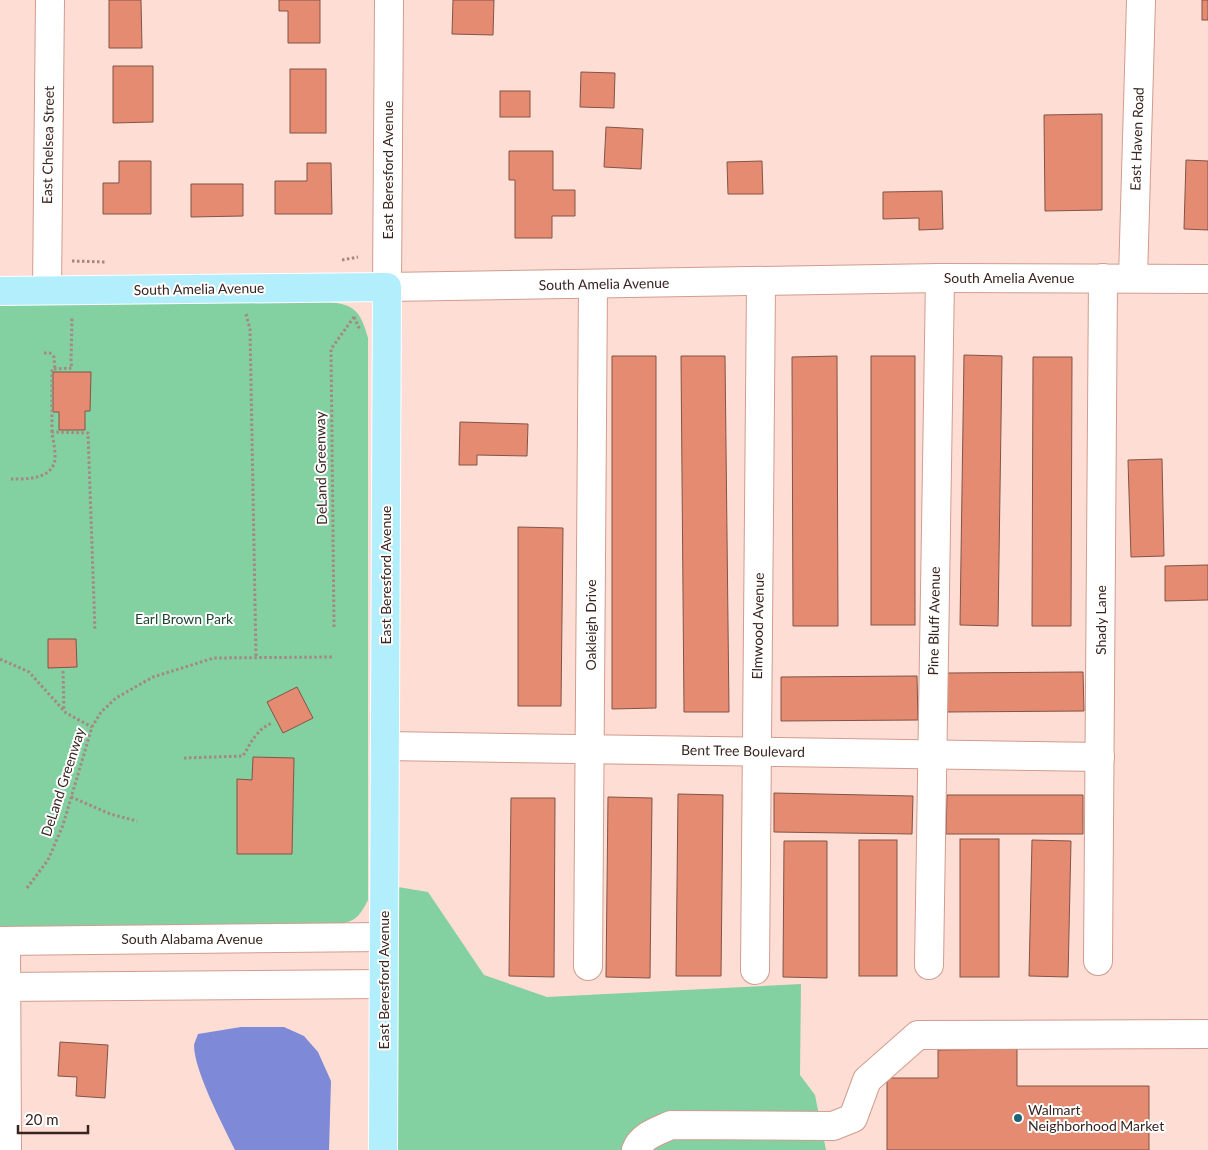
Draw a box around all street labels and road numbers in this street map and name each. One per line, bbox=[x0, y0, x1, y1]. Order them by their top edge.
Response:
street label: East Chelsea Street bbox=[38, 86, 57, 204]
street label: East Haven Road bbox=[1126, 87, 1147, 191]
street label: East Beresford Avenue bbox=[379, 101, 396, 239]
street label: South Amelia Avenue bbox=[944, 269, 1074, 286]
street label: South Amelia Avenue bbox=[539, 274, 669, 293]
street label: South Amelia Avenue bbox=[134, 279, 264, 298]
street label: DeLand Greenway bbox=[311, 410, 330, 525]
street label: East Beresford Avenue bbox=[377, 506, 394, 644]
street label: Pine Bluff Avenue bbox=[924, 566, 943, 676]
street label: Elmwood Avenue bbox=[748, 572, 767, 680]
street label: Oakleigh Drive bbox=[582, 579, 599, 671]
street label: Shady Lane bbox=[1092, 585, 1109, 655]
street label: DeLand Greenway bbox=[37, 724, 88, 838]
street label: Bent Tree Boulevard bbox=[681, 741, 805, 760]
street label: East Beresford Avenue bbox=[375, 911, 392, 1049]
street label: South Alabama Avenue bbox=[121, 930, 263, 947]

